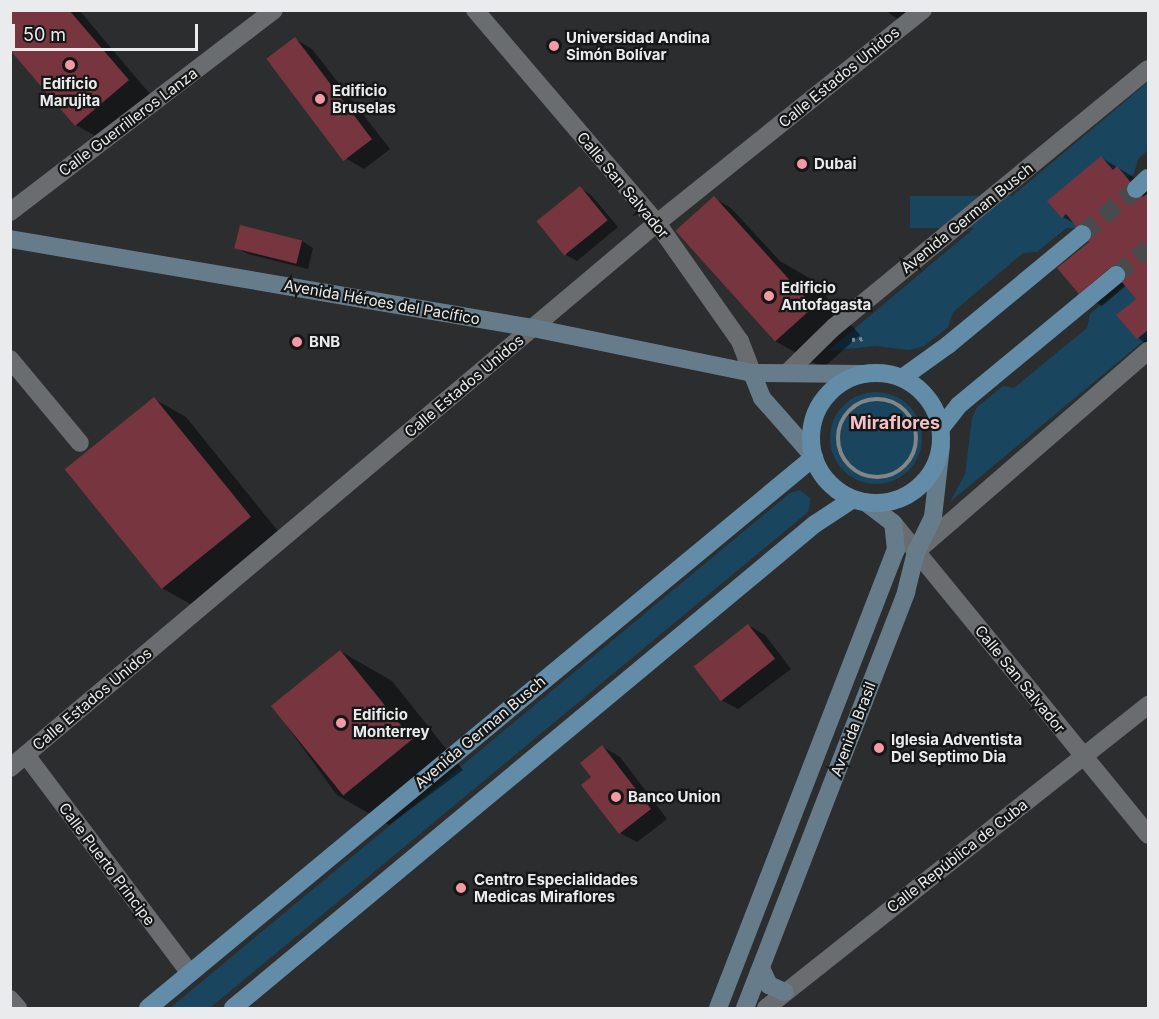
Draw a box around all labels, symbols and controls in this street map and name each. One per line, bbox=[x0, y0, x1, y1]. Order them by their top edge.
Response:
scale bar bbox=[15, 12, 201, 50]
street label: Calle Estados Unidos bbox=[775, 23, 903, 131]
text: 50 m bbox=[23, 24, 66, 45]
place label: Universidad Andina Simón Bolívar bbox=[566, 28, 710, 63]
marker: Universidad Andina Simón Bolívar bbox=[547, 39, 561, 53]
marker: Edificio Marujita bbox=[63, 58, 77, 72]
street label: Calle Guerrilleros Lanza bbox=[55, 64, 201, 180]
place label: Edificio Marujita bbox=[40, 74, 100, 109]
place label: Edificio Bruselas bbox=[332, 81, 396, 116]
marker: Edificio Bruselas bbox=[313, 92, 327, 106]
street label: Calle San Salvador bbox=[573, 128, 673, 242]
place label: Dubai bbox=[814, 155, 857, 173]
marker: Dubai bbox=[795, 157, 809, 171]
street label: Avenida German Busch bbox=[897, 159, 1037, 277]
street label: Avenida Héroes del Pacífico bbox=[283, 276, 481, 328]
place label: Edificio Antofagasta bbox=[781, 278, 871, 313]
marker: Edificio Antofagasta bbox=[762, 289, 776, 303]
street label: Calle Estados Unidos bbox=[401, 331, 527, 441]
place label: BNB bbox=[309, 333, 340, 351]
marker: BNB bbox=[290, 335, 304, 349]
district label: Miraflores bbox=[850, 412, 940, 434]
street label: Calle San Salvador bbox=[971, 622, 1069, 736]
street label: Calle Estados Unidos bbox=[29, 644, 155, 754]
street label: Avenida German Busch bbox=[411, 672, 549, 792]
street label: Avenida Brasil bbox=[827, 679, 879, 779]
place label: Edificio Monterrey bbox=[353, 705, 429, 740]
marker: Edificio Monterrey bbox=[334, 716, 348, 730]
place label: Iglesia Adventista Del Septimo Dia bbox=[891, 730, 1022, 765]
marker: Iglesia Adventista Del Septimo Dia bbox=[872, 741, 886, 755]
place label: Banco Union bbox=[628, 788, 720, 806]
marker: Banco Union bbox=[609, 790, 623, 804]
street label: Calle República de Cuba bbox=[883, 796, 1031, 916]
street label: Calle Puerto Principe bbox=[55, 799, 159, 929]
place label: Centro Especialidades Medicas Miraflores bbox=[474, 870, 638, 905]
marker: Centro Especialidades Medicas Miraflores bbox=[452, 879, 470, 897]

